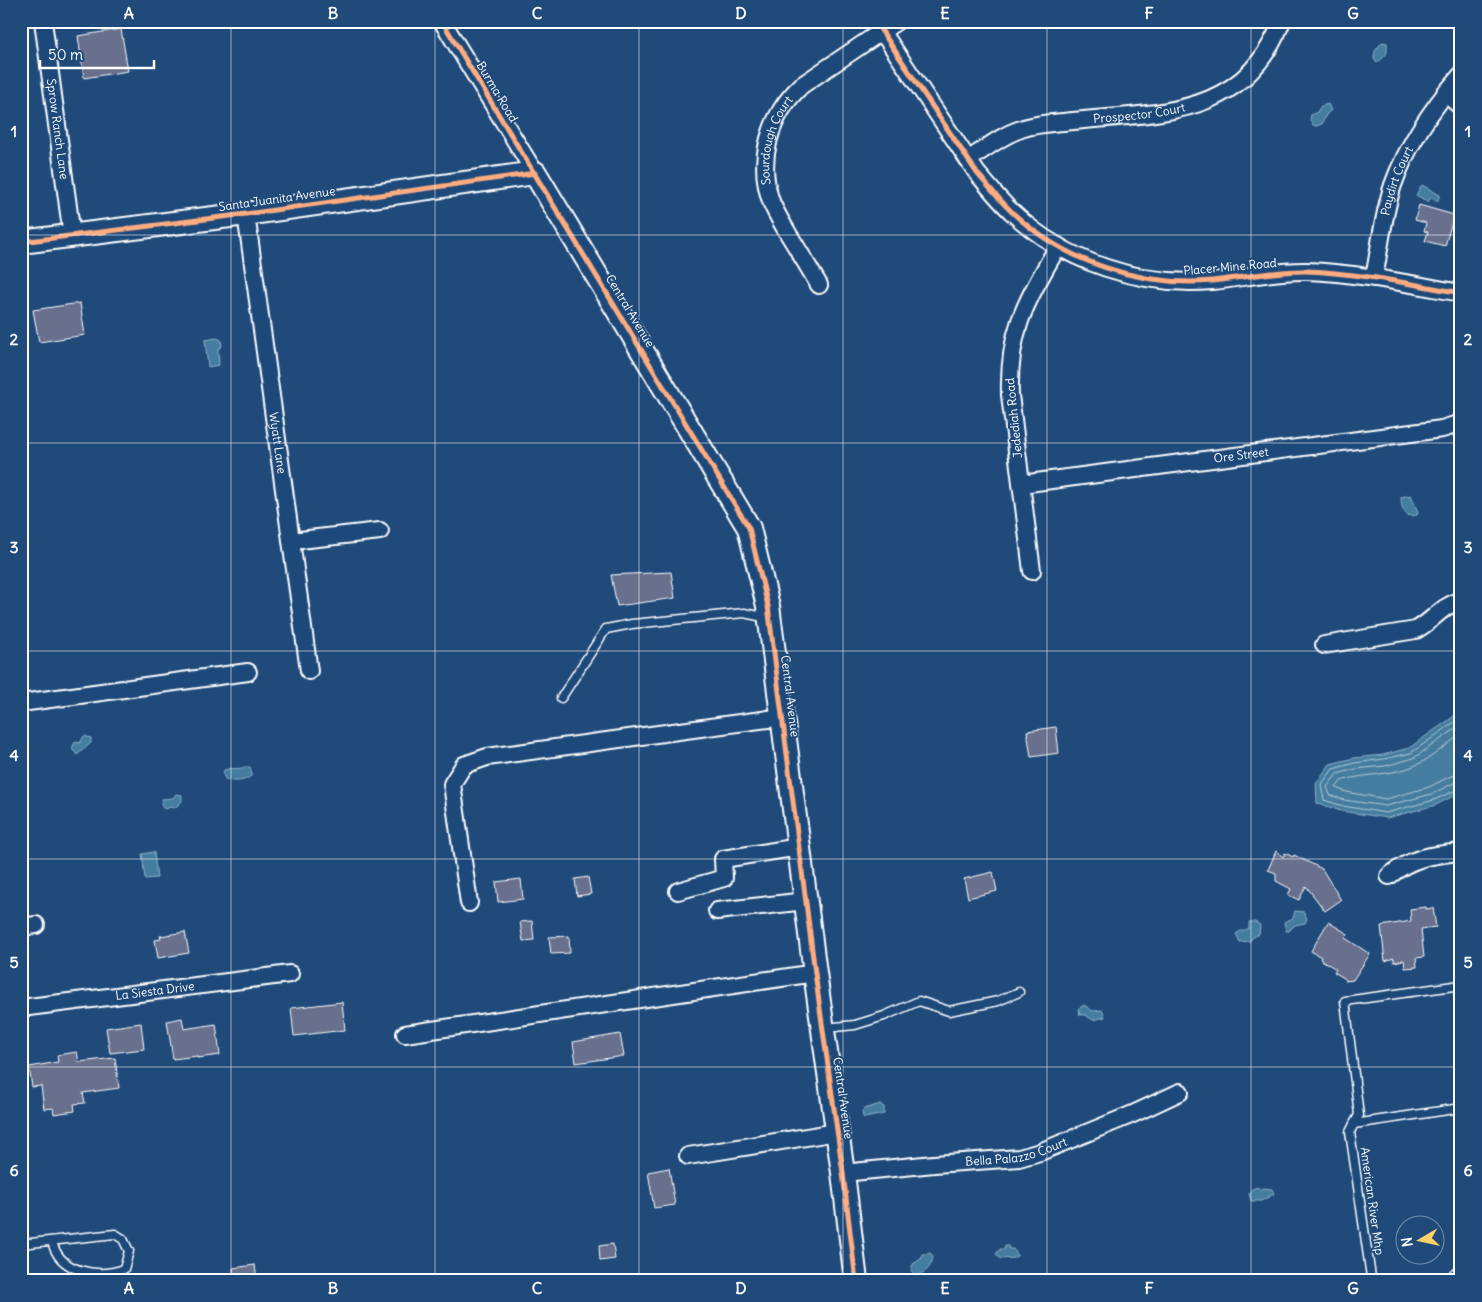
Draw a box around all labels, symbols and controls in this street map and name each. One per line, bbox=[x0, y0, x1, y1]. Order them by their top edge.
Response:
text: A bbox=[124, 3, 134, 23]
text: B bbox=[328, 3, 339, 23]
text: C bbox=[532, 3, 543, 23]
text: D bbox=[735, 3, 747, 23]
text: E bbox=[940, 3, 950, 23]
text: F bbox=[1144, 3, 1154, 23]
text: G bbox=[1347, 3, 1359, 23]
scale bar bbox=[40, 38, 154, 70]
text: 50 m bbox=[48, 45, 83, 64]
street label: Burma Road bbox=[473, 59, 521, 125]
street label: Sprow Ranch Lane bbox=[44, 78, 72, 180]
street label: Sourdough Court bbox=[757, 93, 796, 186]
street label: Prospector Court bbox=[1093, 99, 1187, 126]
text: 1 bbox=[11, 121, 17, 141]
text: 1 bbox=[1465, 121, 1471, 141]
street label: Paydirt Court bbox=[1377, 144, 1416, 217]
street label: Santa Juanita Avenue bbox=[218, 183, 336, 214]
street label: Placer Mine Road bbox=[1183, 255, 1277, 278]
street label: Central Avenue bbox=[603, 272, 658, 350]
text: 2 bbox=[10, 329, 19, 349]
text: 2 bbox=[1464, 329, 1473, 349]
street label: Jedediah Road bbox=[1002, 377, 1025, 459]
street label: Wyatt Lane bbox=[266, 411, 290, 475]
street label: Ore Street bbox=[1213, 444, 1269, 466]
text: 3 bbox=[9, 537, 19, 557]
text: 3 bbox=[1463, 537, 1473, 557]
street label: Central Avenue bbox=[778, 654, 803, 738]
text: 4 bbox=[9, 745, 19, 765]
text: 4 bbox=[1463, 745, 1473, 765]
text: 5 bbox=[9, 952, 19, 972]
text: 5 bbox=[1463, 952, 1473, 972]
street label: La Siesta Drive bbox=[114, 978, 195, 1003]
street label: Central Avenue bbox=[830, 1056, 857, 1140]
street label: Bella Palazzo Court bbox=[965, 1134, 1069, 1169]
street label: American River Mhp bbox=[1357, 1146, 1388, 1256]
text: 6 bbox=[9, 1160, 19, 1180]
text: 6 bbox=[1463, 1160, 1473, 1180]
north arrow bbox=[1394, 1214, 1444, 1264]
text: N bbox=[1398, 1236, 1417, 1248]
text: A bbox=[124, 1278, 134, 1298]
text: B bbox=[328, 1278, 339, 1298]
text: C bbox=[532, 1278, 543, 1298]
text: D bbox=[735, 1278, 747, 1298]
text: E bbox=[940, 1278, 950, 1298]
text: F bbox=[1144, 1278, 1154, 1298]
text: G bbox=[1347, 1278, 1359, 1298]

